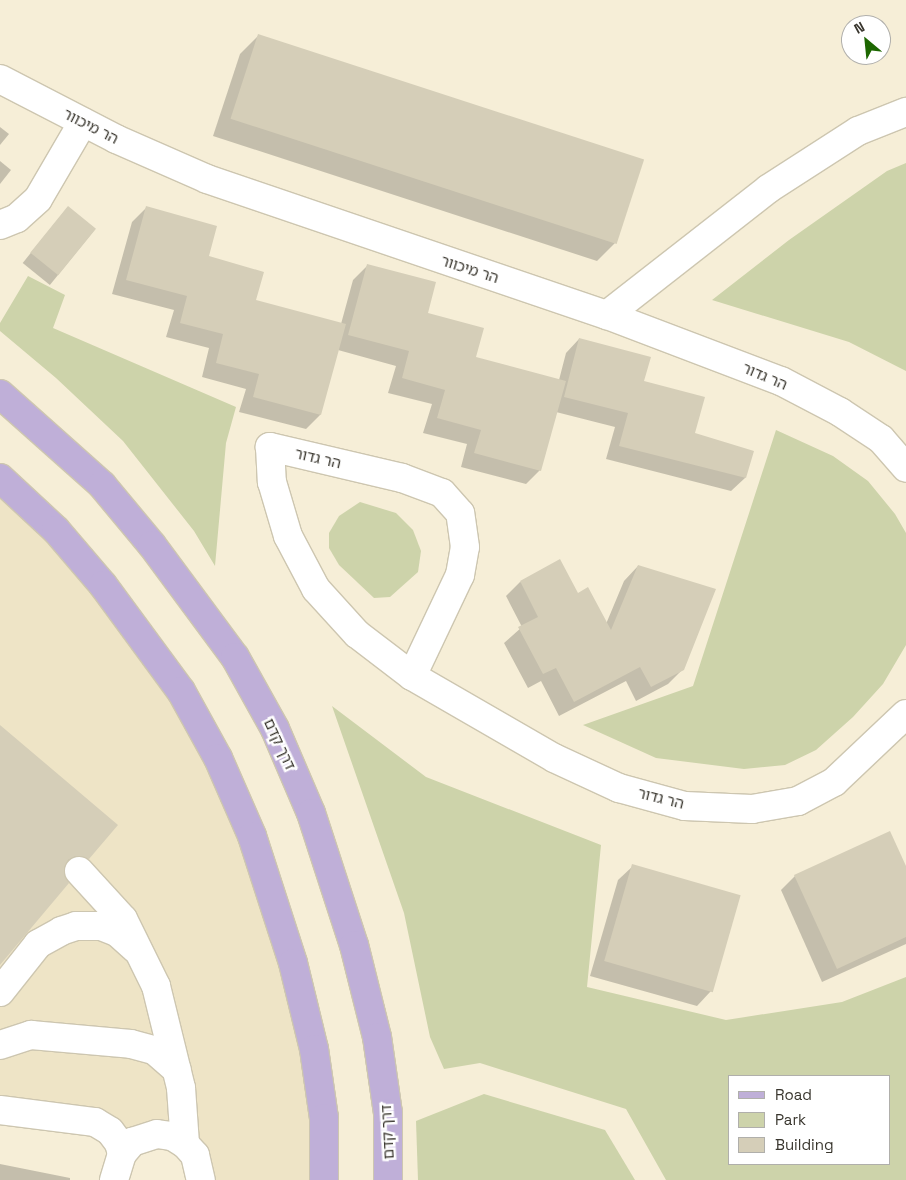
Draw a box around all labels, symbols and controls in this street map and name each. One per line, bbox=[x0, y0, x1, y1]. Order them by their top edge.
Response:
north arrow bbox=[841, 15, 891, 65]
text: N bbox=[851, 17, 868, 38]
street label: הר מיכוור bbox=[60, 104, 122, 148]
street label: הר מיכוור bbox=[439, 251, 501, 287]
street label: הר גדור bbox=[740, 359, 790, 393]
street label: הר גדור bbox=[293, 444, 343, 472]
street label: דרך קדם bbox=[260, 715, 300, 773]
street label: הר גדור bbox=[636, 784, 686, 812]
legend bbox=[728, 1075, 891, 1165]
text: Road bbox=[775, 1085, 812, 1104]
street label: דרך קדם bbox=[377, 1104, 397, 1160]
text: Park bbox=[775, 1110, 806, 1129]
text: Building bbox=[775, 1135, 834, 1154]

